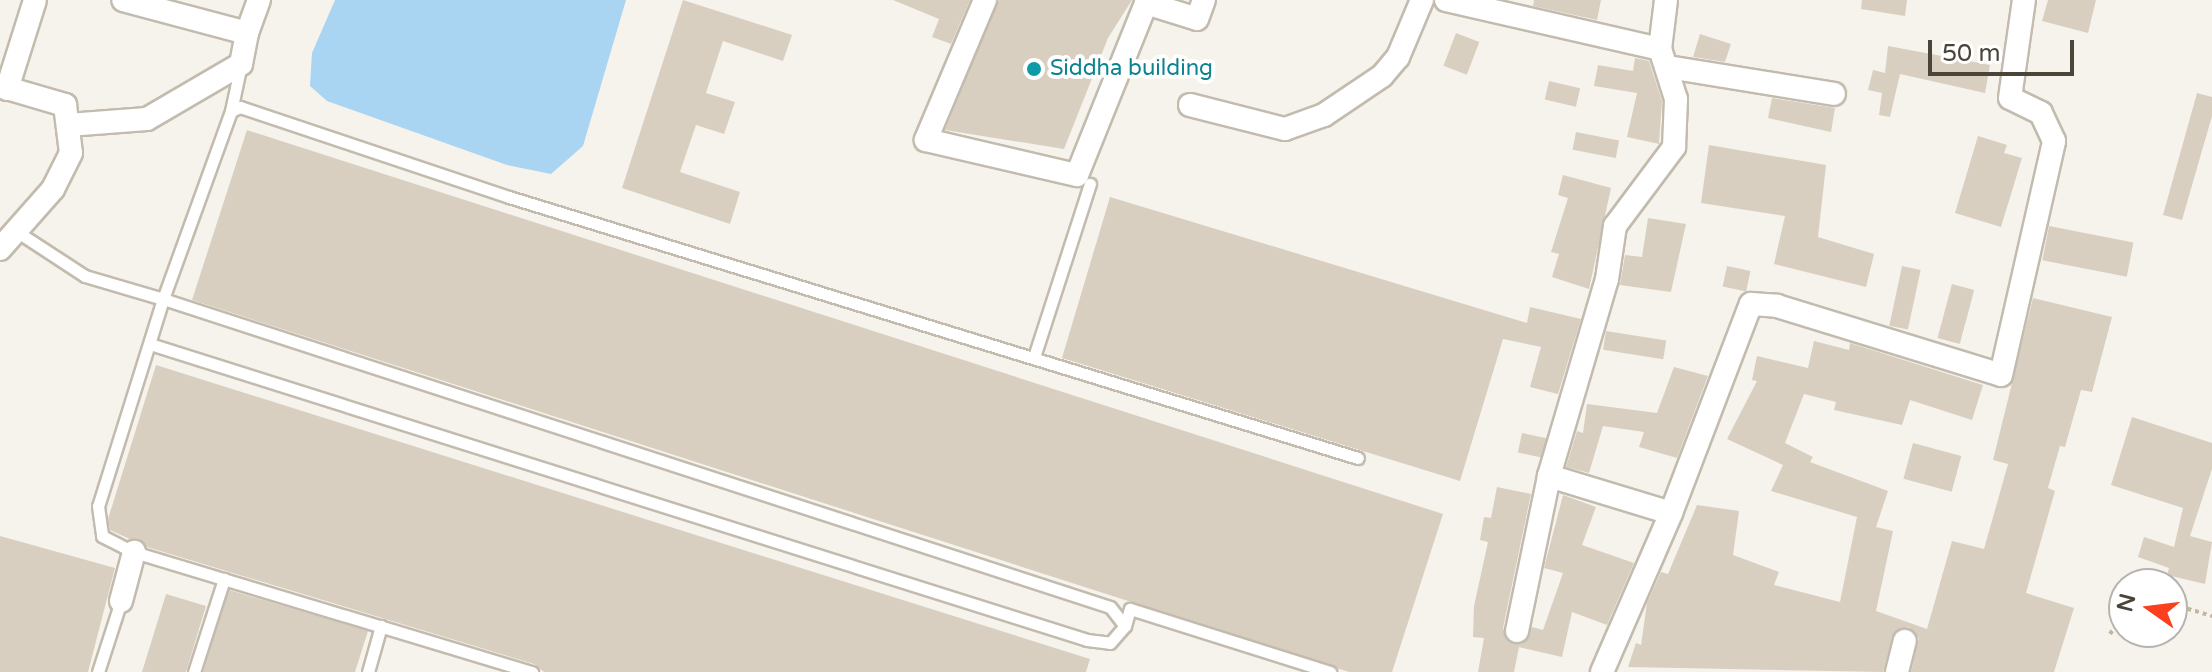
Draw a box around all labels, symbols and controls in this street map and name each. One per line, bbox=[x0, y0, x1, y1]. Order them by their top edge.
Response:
scale bar bbox=[1932, 24, 2078, 74]
text: 50 m bbox=[1942, 39, 2000, 68]
place label: Siddha building bbox=[1050, 56, 1213, 82]
marker: Siddha building bbox=[1025, 60, 1043, 78]
north arrow bbox=[2108, 568, 2188, 648]
text: N bbox=[2112, 591, 2141, 614]

